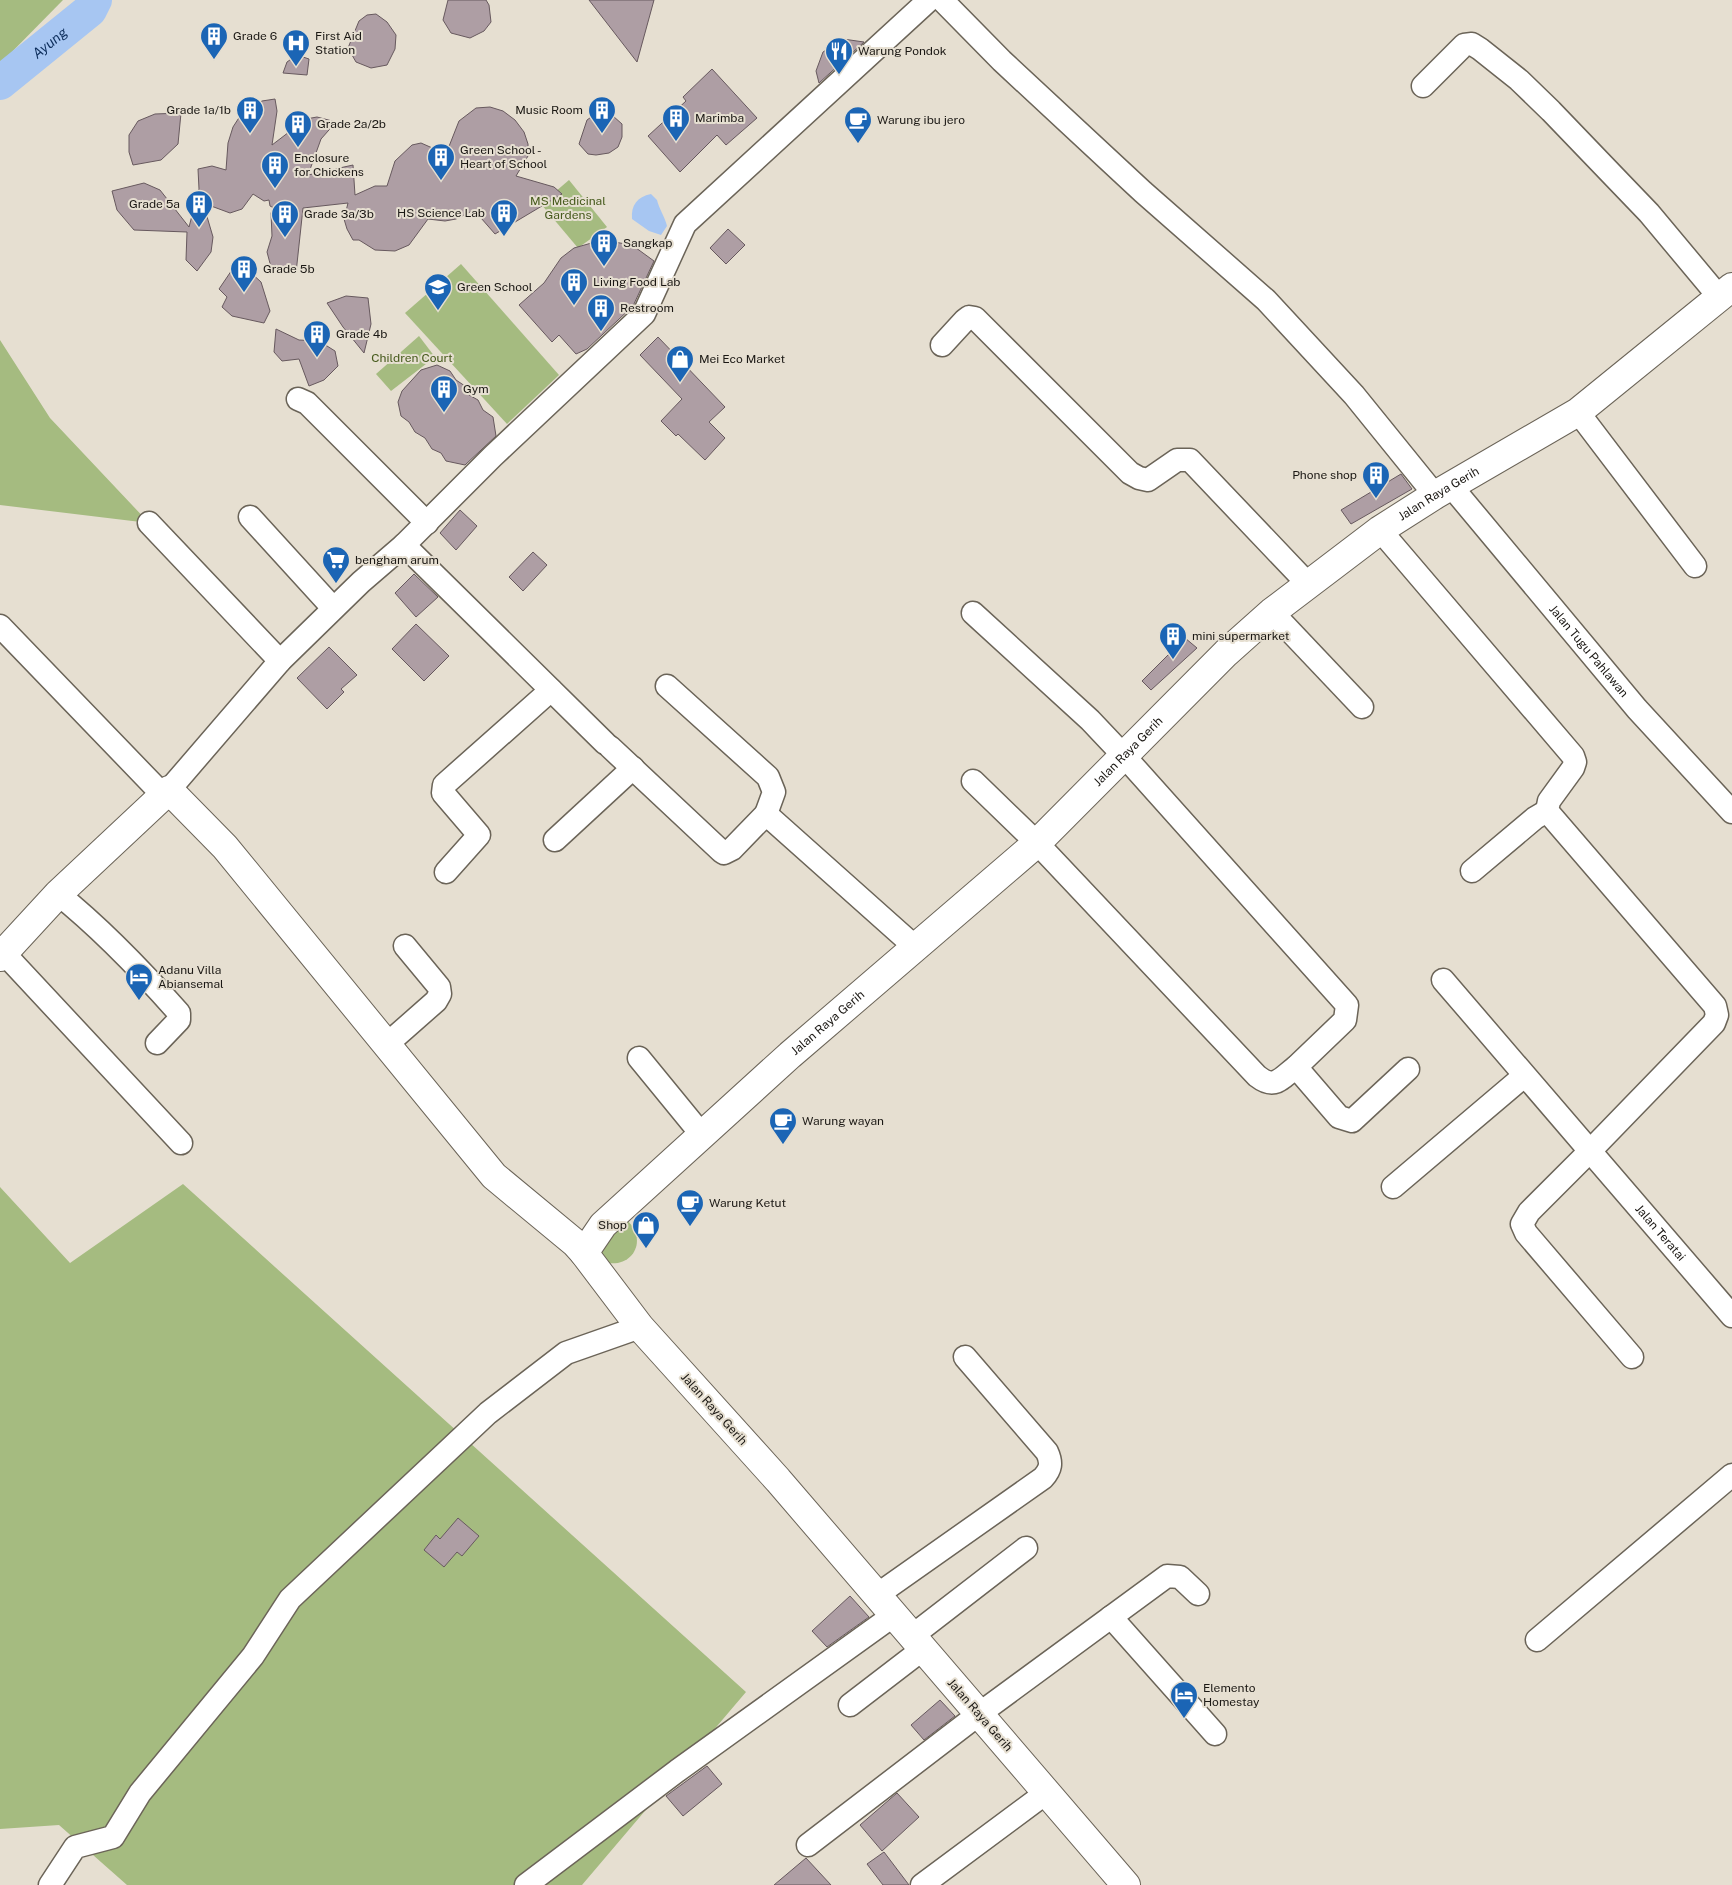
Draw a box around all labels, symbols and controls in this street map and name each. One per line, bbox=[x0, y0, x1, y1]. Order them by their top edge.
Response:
building icon: Grade 6 bbox=[199, 21, 229, 60]
water label: Ayung bbox=[29, 23, 71, 61]
hospital icon: First Aid Station bbox=[281, 28, 311, 67]
place label: Grade 6 bbox=[233, 29, 277, 43]
place label: First Aid Station bbox=[315, 29, 362, 57]
restaurant icon: Warung Pondok bbox=[824, 36, 854, 75]
place label: Warung Pondok bbox=[858, 44, 947, 58]
building icon: Grade 1a/1b bbox=[235, 95, 265, 134]
building icon: Music Room bbox=[587, 95, 617, 134]
place label: Grade 1a/1b bbox=[167, 103, 231, 117]
place label: Music Room bbox=[515, 103, 583, 117]
building icon: Marimba bbox=[661, 103, 691, 142]
cafe icon: Warung ibu jero bbox=[843, 105, 873, 144]
building icon: Grade 2a/2b bbox=[283, 109, 313, 148]
place label: Marimba bbox=[695, 111, 744, 125]
place label: Warung ibu jero bbox=[877, 113, 965, 127]
place label: Grade 2a/2b bbox=[317, 117, 386, 131]
building icon: Green School - Heart of School bbox=[426, 142, 456, 181]
place label: Green School - Heart of School bbox=[460, 143, 548, 171]
building icon: Enclosure for Chickens bbox=[260, 150, 290, 189]
place label: Enclosure for Chickens bbox=[294, 151, 364, 179]
building icon: Grade 5a bbox=[184, 189, 214, 228]
park label: MS Medicinal Gardens bbox=[530, 194, 606, 222]
place label: Grade 5a bbox=[129, 197, 180, 211]
building icon: HS Science Lab bbox=[489, 198, 519, 237]
building icon: Grade 3a/3b bbox=[270, 199, 300, 238]
place label: HS Science Lab bbox=[397, 206, 485, 220]
place label: Grade 3a/3b bbox=[304, 207, 374, 221]
building icon: Sangkap bbox=[589, 228, 619, 267]
place label: Sangkap bbox=[623, 236, 672, 250]
building icon: Grade 5b bbox=[229, 254, 259, 293]
place label: Grade 5b bbox=[263, 262, 315, 276]
building icon: Living Food Lab bbox=[559, 267, 589, 306]
school or university icon: Green School bbox=[423, 272, 453, 311]
place label: Living Food Lab bbox=[593, 275, 680, 289]
place label: Green School bbox=[457, 280, 533, 294]
building icon: Restroom bbox=[586, 293, 616, 332]
place label: Restroom bbox=[620, 301, 674, 315]
building icon: Grade 4b bbox=[302, 319, 332, 358]
place label: Grade 4b bbox=[336, 327, 387, 341]
shop icon: Mei Eco Market bbox=[665, 344, 695, 383]
park label: Children Court bbox=[371, 351, 453, 365]
place label: Mei Eco Market bbox=[699, 352, 786, 366]
building icon: Gym bbox=[429, 374, 459, 413]
place label: Gym bbox=[463, 382, 489, 396]
building icon: Phone shop bbox=[1361, 460, 1391, 499]
street label: Jalan Raya Gerih bbox=[1396, 464, 1482, 524]
place label: Phone shop bbox=[1292, 468, 1357, 482]
supermarket icon: bengham arum bbox=[321, 545, 351, 584]
place label: bengham arum bbox=[355, 553, 439, 567]
street label: Jalan Tugu Pahlawan bbox=[1546, 602, 1631, 700]
building icon: mini supermarket bbox=[1158, 621, 1188, 660]
place label: mini supermarket bbox=[1192, 629, 1290, 643]
street label: Jalan Raya Gerih bbox=[1091, 714, 1166, 789]
hotel icon: Adanu Villa Abiansemal bbox=[124, 962, 154, 1001]
place label: Adanu Villa Abiansemal bbox=[158, 963, 224, 991]
street label: Jalan Raya Gerih bbox=[788, 987, 867, 1058]
cafe icon: Warung wayan bbox=[768, 1106, 798, 1145]
place label: Warung wayan bbox=[802, 1114, 884, 1128]
cafe icon: Warung Ketut bbox=[675, 1188, 705, 1227]
place label: Warung Ketut bbox=[709, 1196, 787, 1210]
street label: Jalan Teratai bbox=[1632, 1202, 1688, 1264]
shop icon: Shop bbox=[631, 1210, 661, 1249]
place label: Shop bbox=[598, 1218, 627, 1232]
street label: Jalan Raya Gerih bbox=[678, 1370, 750, 1448]
street label: Jalan Raya Gerih bbox=[945, 1676, 1015, 1754]
hotel icon: Elemento Homestay bbox=[1169, 1680, 1199, 1719]
place label: Elemento Homestay bbox=[1203, 1681, 1260, 1709]

